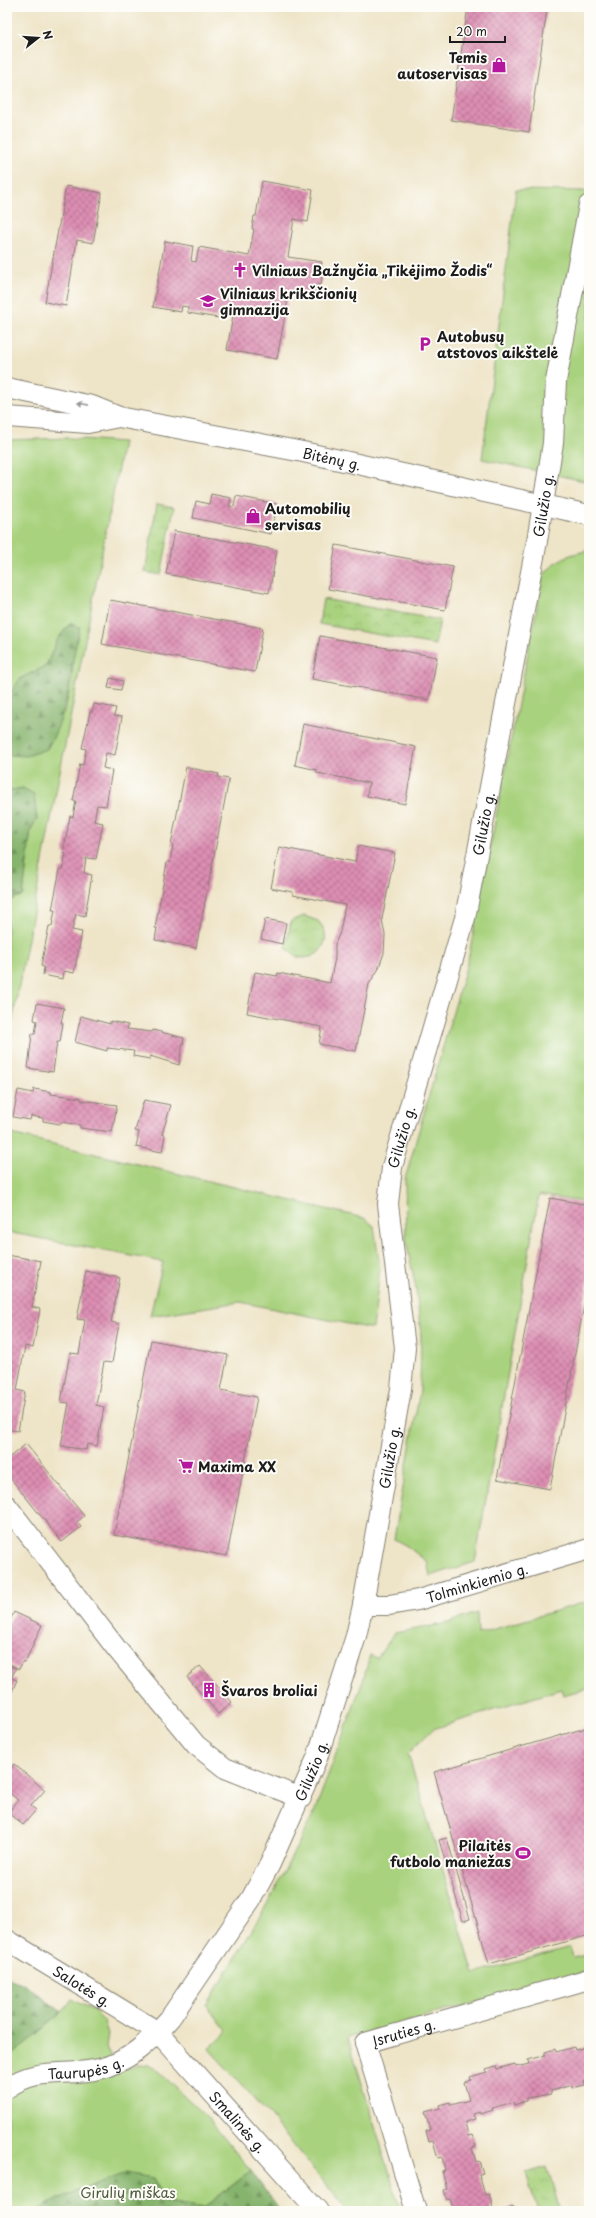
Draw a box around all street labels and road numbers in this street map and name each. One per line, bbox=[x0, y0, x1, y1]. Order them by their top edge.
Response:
street label: Bitėnų g. bbox=[301, 442, 363, 475]
street label: Gilužio g. bbox=[527, 472, 558, 539]
street label: Gilužio g. bbox=[467, 790, 499, 857]
street label: Gilužio g. bbox=[382, 1103, 420, 1170]
street label: Gilužio g. bbox=[373, 1424, 405, 1490]
street label: Tolminkiemio g. bbox=[424, 1557, 530, 1607]
street label: Gilužio g. bbox=[289, 1738, 332, 1804]
street label: Salotės g. bbox=[49, 1960, 115, 2012]
street label: Įsruties g. bbox=[369, 2013, 438, 2051]
street label: Taurupės g. bbox=[47, 2051, 127, 2084]
street label: Smalinės g. bbox=[205, 2086, 271, 2157]

